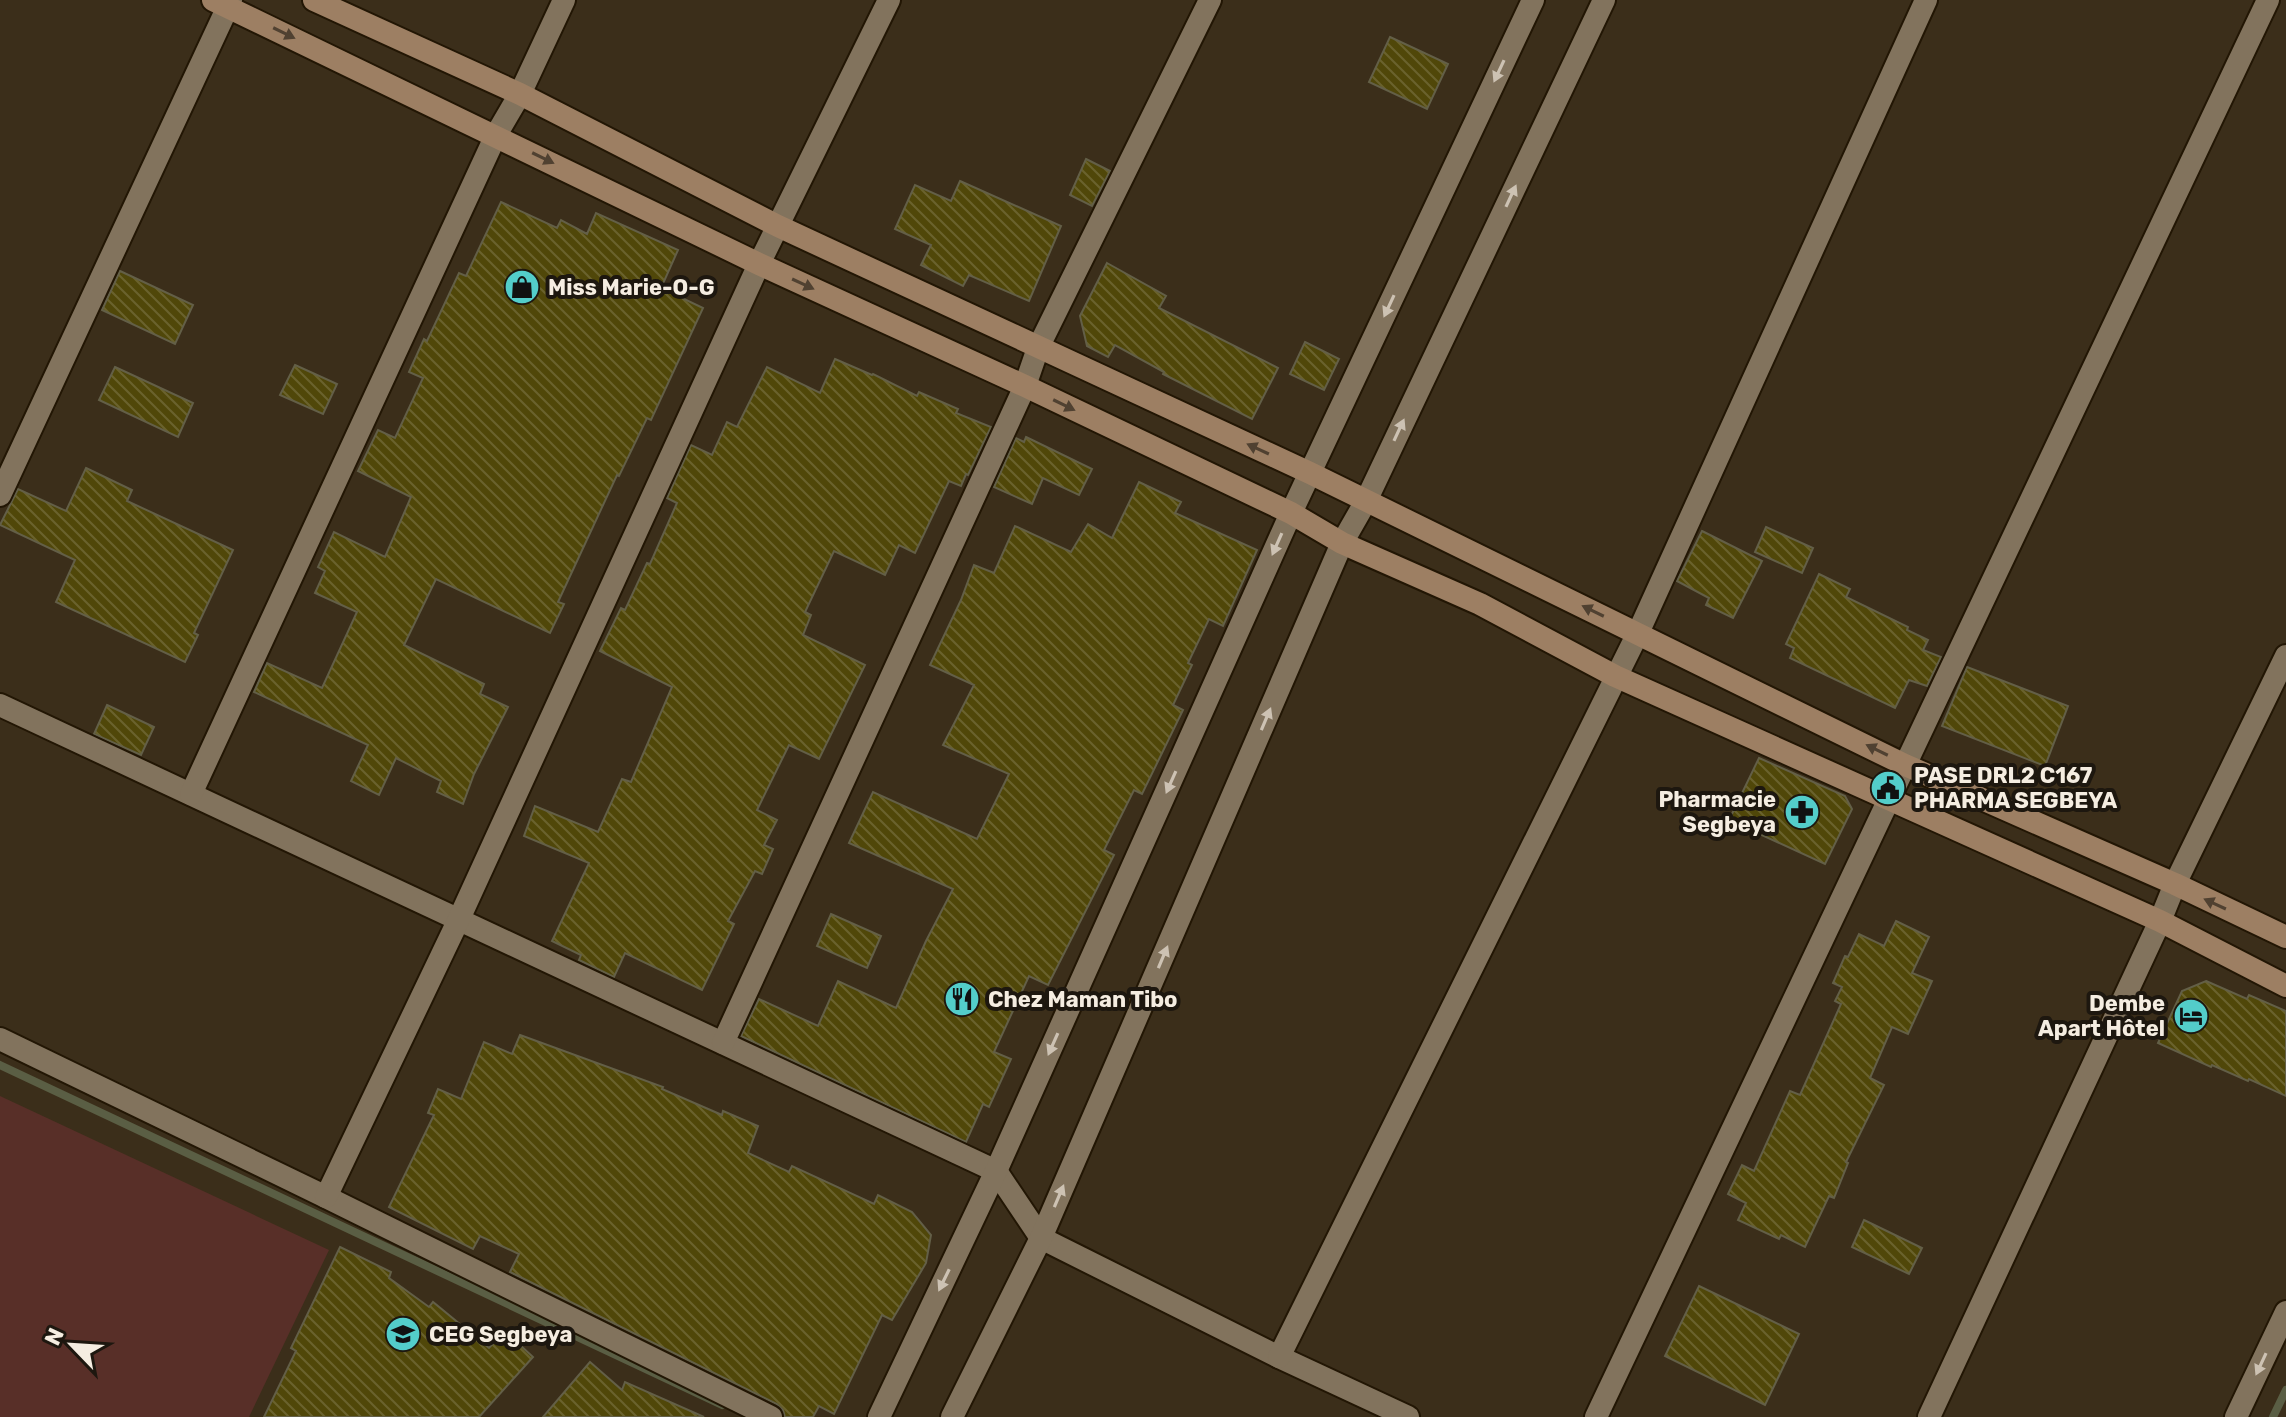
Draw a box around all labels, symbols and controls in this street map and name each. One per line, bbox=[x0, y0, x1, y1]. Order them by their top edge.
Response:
one-way arrow bbox=[272, 26, 296, 40]
one-way arrow bbox=[1492, 59, 1506, 82]
one-way arrow bbox=[532, 151, 555, 165]
one-way arrow bbox=[1504, 184, 1518, 207]
shop icon: Miss Marie-O-G bbox=[503, 268, 541, 306]
place label: Miss Marie-O-G bbox=[548, 274, 715, 301]
one-way arrow bbox=[791, 277, 814, 291]
one-way arrow bbox=[1382, 294, 1396, 318]
one-way arrow bbox=[1052, 398, 1076, 412]
one-way arrow bbox=[1392, 419, 1406, 442]
one-way arrow bbox=[1246, 442, 1270, 456]
one-way arrow bbox=[1271, 533, 1284, 556]
one-way arrow bbox=[1581, 604, 1605, 618]
one-way arrow bbox=[1260, 707, 1273, 730]
one-way arrow bbox=[1865, 744, 1888, 757]
place label: PASE DRL2 C167 PHARMA SEGBEYA bbox=[1914, 762, 2117, 814]
public building icon: PASE DRL2 C167 PHARMA SEGBEYA bbox=[1869, 769, 1907, 807]
one-way arrow bbox=[1164, 770, 1178, 793]
place label: Pharmacie Segbeya bbox=[1658, 786, 1776, 838]
pharmacy icon: Pharmacie Segbeya bbox=[1783, 793, 1821, 831]
one-way arrow bbox=[2204, 897, 2227, 911]
one-way arrow bbox=[1156, 945, 1169, 969]
restaurant icon: Chez Maman Tibo bbox=[943, 980, 981, 1018]
place label: Chez Maman Tibo bbox=[988, 986, 1178, 1013]
place label: Dembe Apart Hôtel bbox=[2038, 990, 2165, 1042]
hotel icon: Dembe Apart Hôtel bbox=[2172, 997, 2210, 1035]
one-way arrow bbox=[1046, 1032, 1060, 1056]
one-way arrow bbox=[1053, 1184, 1066, 1208]
one-way arrow bbox=[937, 1269, 951, 1292]
north arrow bbox=[32, 1305, 112, 1385]
school or university icon: CEG Segbeya bbox=[384, 1315, 422, 1353]
place label: CEG Segbeya bbox=[429, 1321, 573, 1348]
text: N bbox=[39, 1324, 70, 1350]
one-way arrow bbox=[2254, 1353, 2268, 1376]

